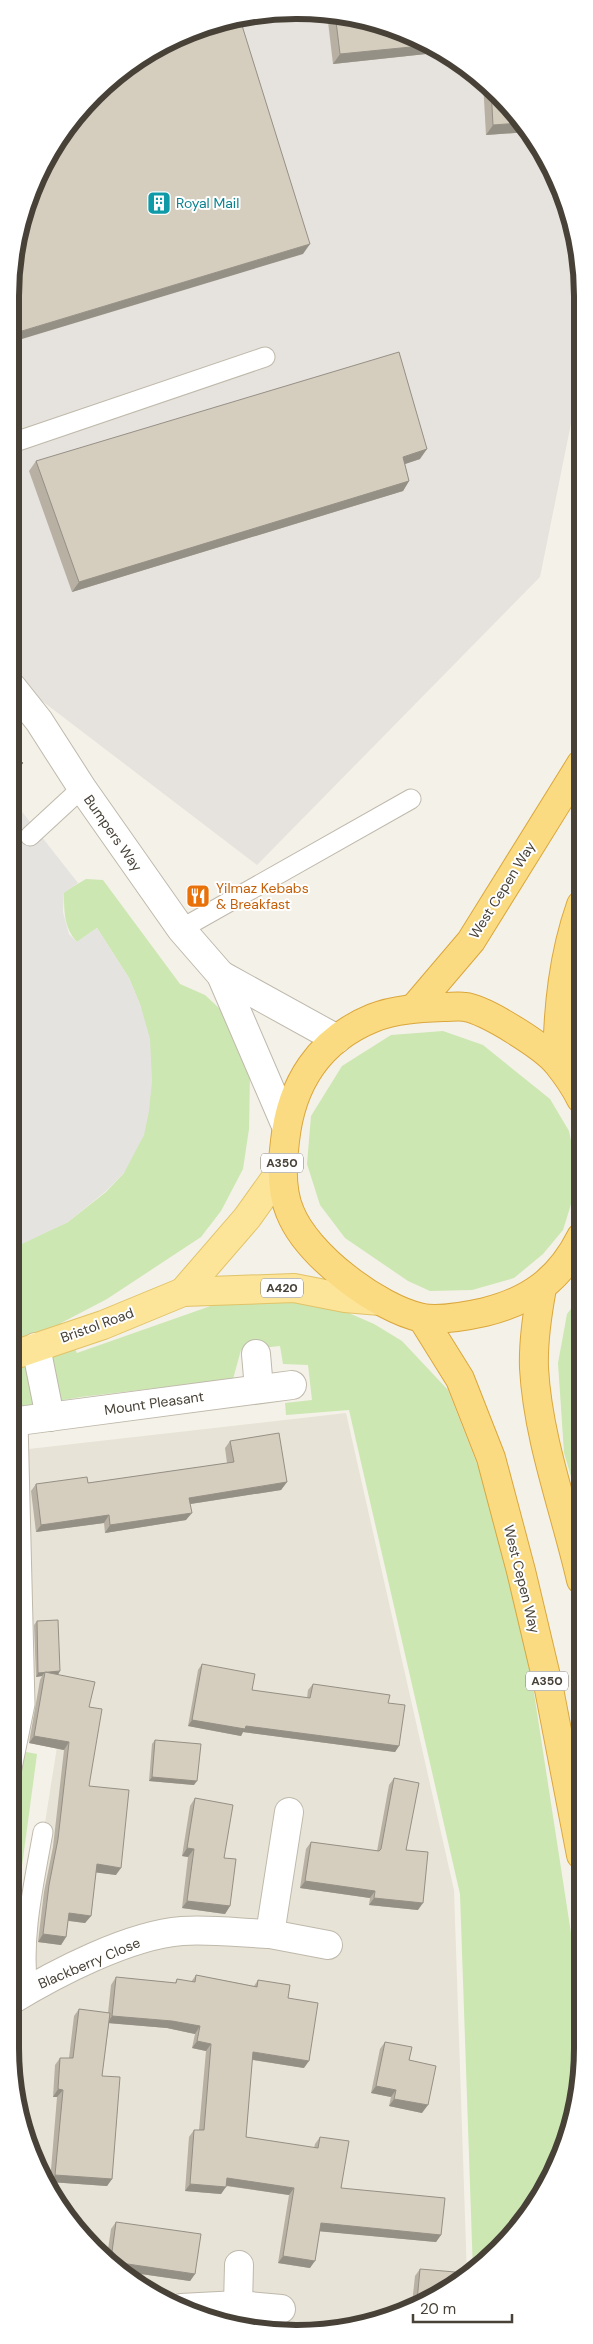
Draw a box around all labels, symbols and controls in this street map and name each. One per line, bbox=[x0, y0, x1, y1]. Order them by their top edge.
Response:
building icon: Royal Mail bbox=[146, 190, 172, 216]
place label: Royal Mail bbox=[176, 194, 239, 212]
street label: Bumpers Way bbox=[80, 791, 146, 875]
street label: West Cepen Way bbox=[465, 838, 539, 942]
place label: Yilmaz Kebabs & Breakfast bbox=[216, 879, 309, 913]
restaurant icon: Yilmaz Kebabs & Breakfast bbox=[185, 883, 211, 909]
road number: A350 bbox=[261, 1154, 303, 1172]
road number: A420 bbox=[261, 1278, 303, 1298]
street label: Bristol Road bbox=[58, 1303, 136, 1347]
street label: Mount Pleasant bbox=[103, 1387, 205, 1419]
street label: West Cepen Way bbox=[500, 1523, 544, 1635]
road number: A350 bbox=[526, 1672, 568, 1690]
street label: Blackberry Close bbox=[35, 1933, 143, 1993]
scale bar bbox=[413, 2292, 512, 2324]
text: 20 m bbox=[420, 2299, 456, 2319]

